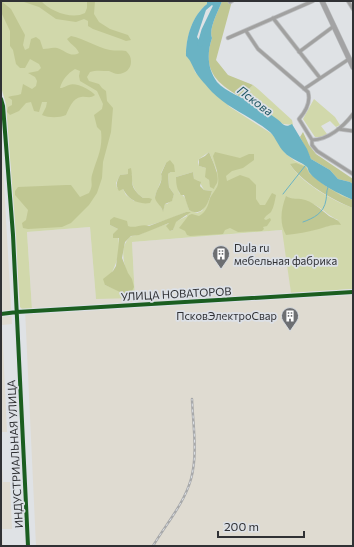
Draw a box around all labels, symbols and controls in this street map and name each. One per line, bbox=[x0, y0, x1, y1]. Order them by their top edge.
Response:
water label: Пскова bbox=[235, 82, 276, 118]
place label: Dula ru мебельная фабрика bbox=[234, 241, 337, 267]
building icon: Dula ru мебельная фабрика bbox=[211, 244, 231, 269]
street label: УЛИЦА НОВАТОРОВ bbox=[120, 284, 232, 303]
building icon: ПсковЭлектроСвар bbox=[280, 306, 300, 331]
place label: ПсковЭлектроСвар bbox=[176, 309, 277, 322]
street label: ИНДУСТРИАЛЬНАЯ УЛИЦА bbox=[4, 379, 25, 529]
scale bar bbox=[218, 513, 304, 539]
text: 200 m bbox=[224, 519, 259, 533]

